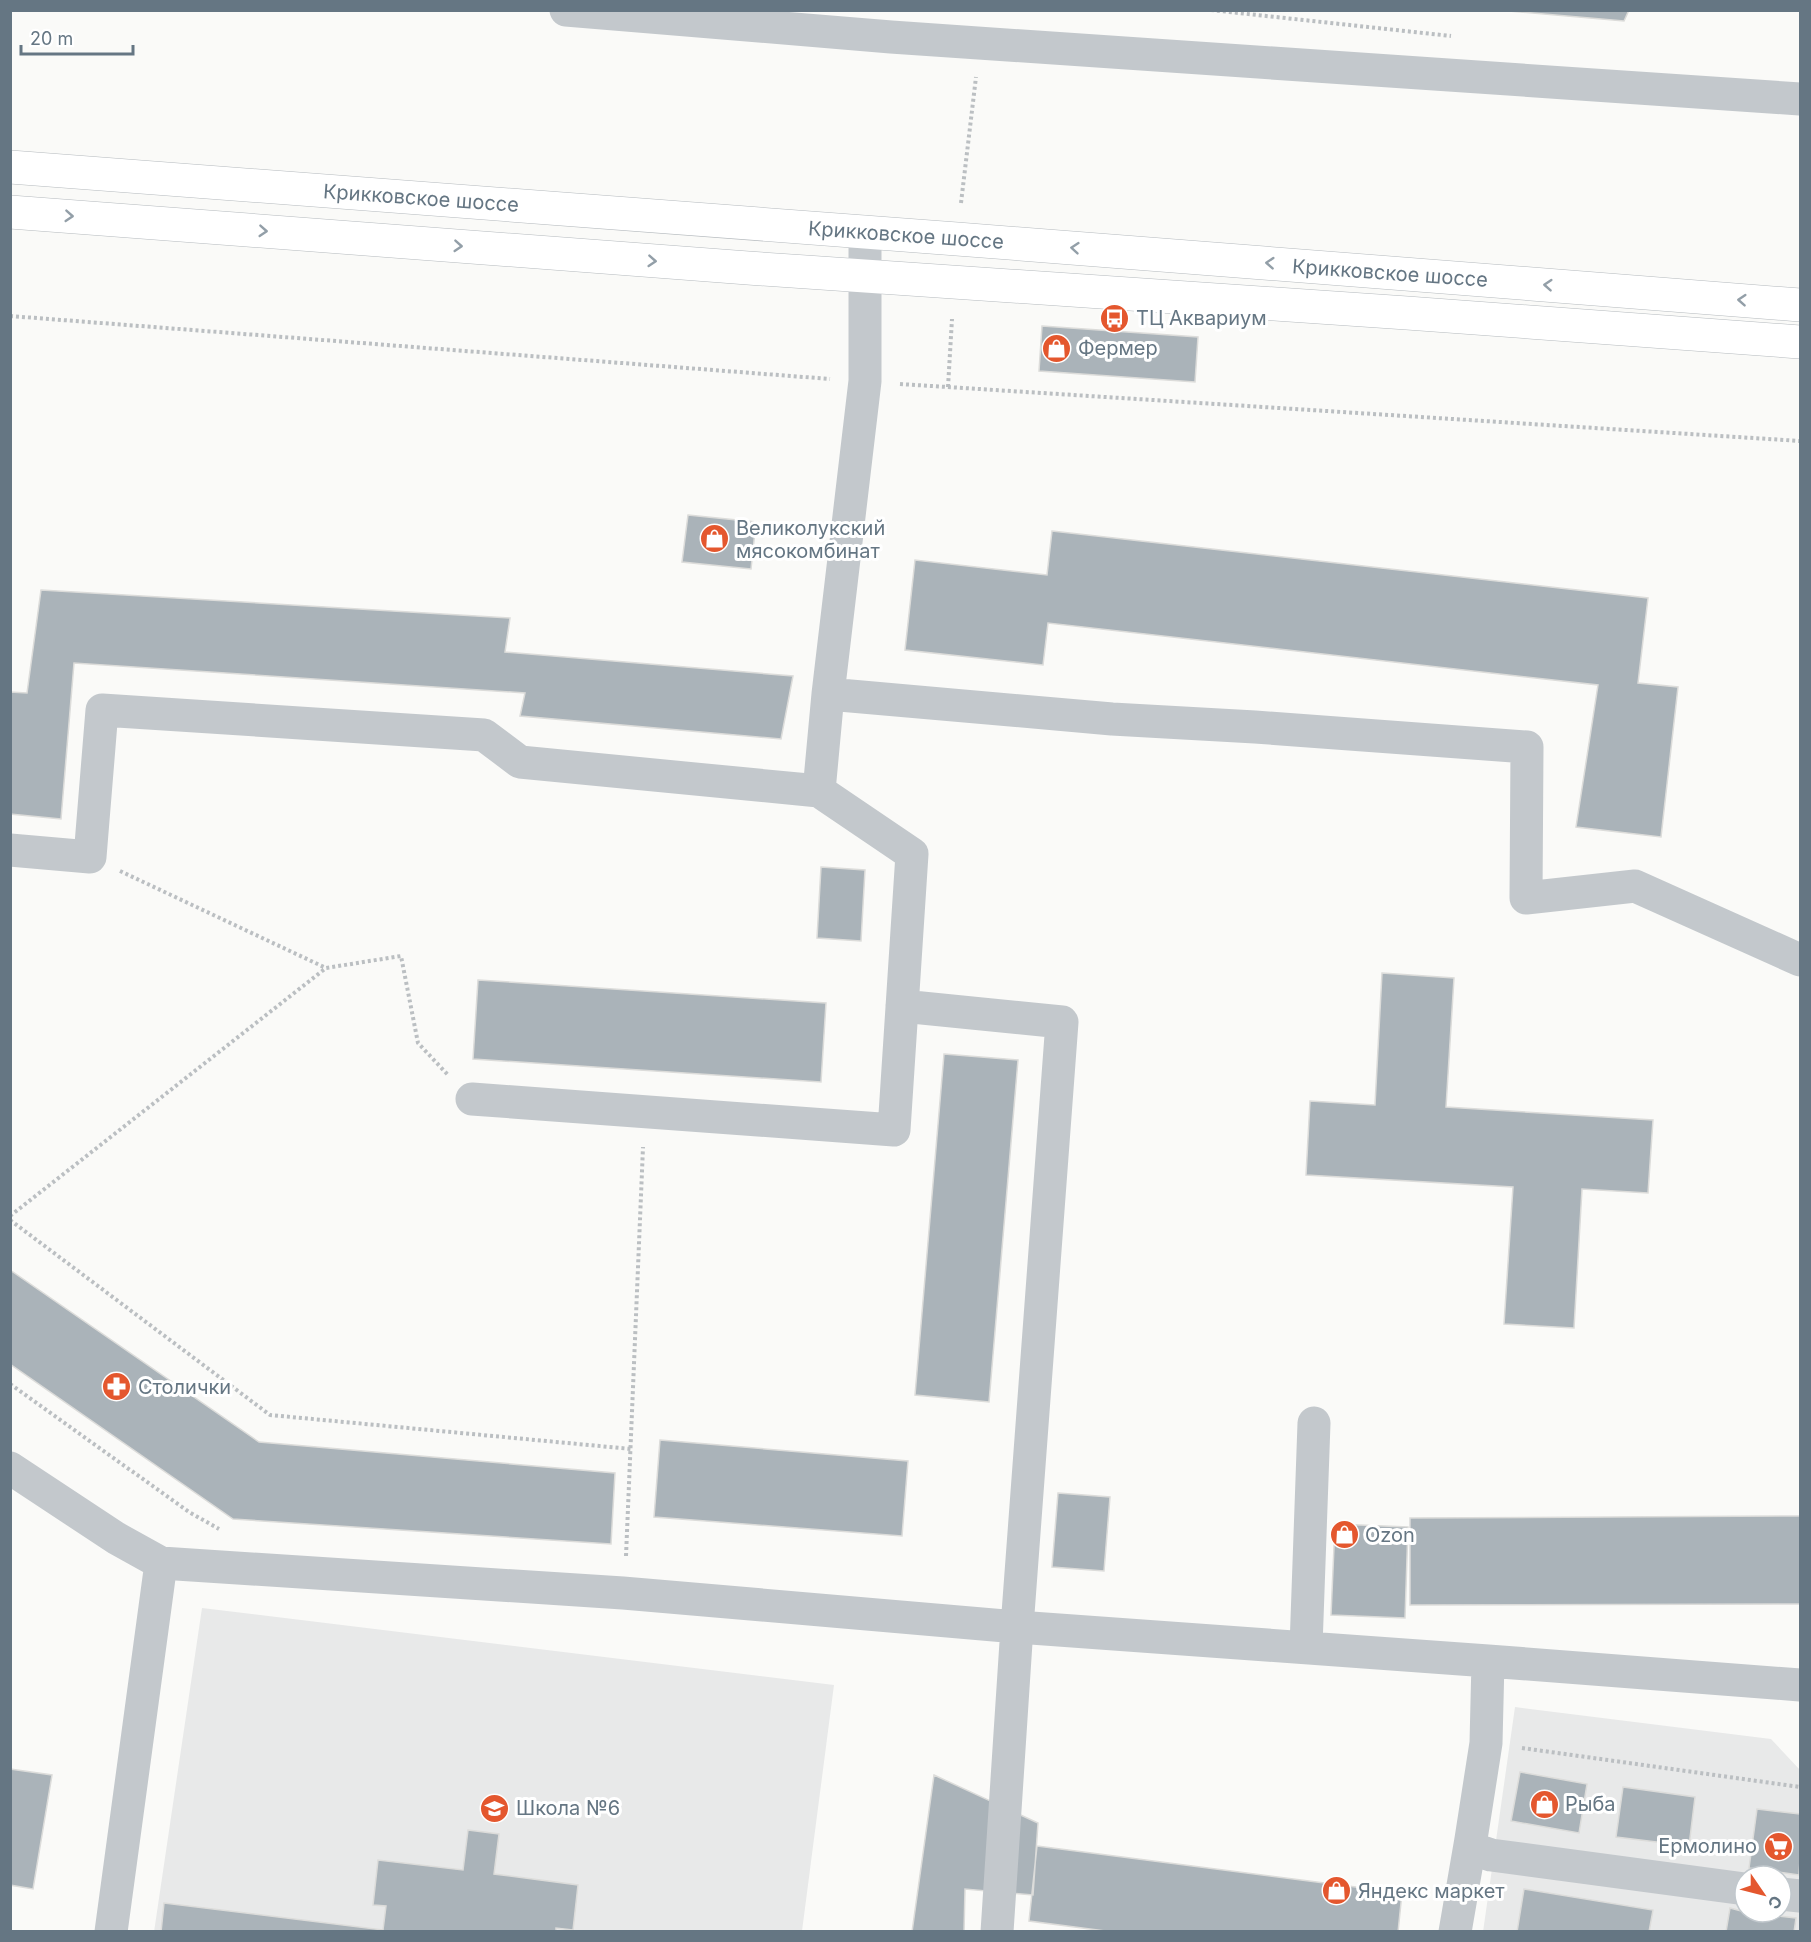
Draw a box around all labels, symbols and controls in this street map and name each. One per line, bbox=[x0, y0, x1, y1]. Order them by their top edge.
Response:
scale bar bbox=[21, 18, 134, 56]
text: 20 m bbox=[30, 28, 73, 49]
street label: Крикковское шоссе bbox=[322, 179, 520, 217]
one-way arrow bbox=[64, 210, 73, 223]
street label: Крикковское шоссе bbox=[807, 216, 1005, 254]
one-way arrow bbox=[259, 224, 268, 237]
one-way arrow bbox=[453, 239, 462, 252]
one-way arrow bbox=[1071, 242, 1080, 255]
one-way arrow bbox=[648, 254, 657, 267]
street label: Крикковское шоссе bbox=[1291, 254, 1489, 292]
one-way arrow bbox=[1265, 257, 1274, 270]
one-way arrow bbox=[1543, 279, 1552, 292]
one-way arrow bbox=[1738, 294, 1747, 307]
bus stop icon: ТЦ Аквариум bbox=[1099, 302, 1131, 334]
place label: ТЦ Аквариум bbox=[1136, 306, 1267, 330]
shop icon: Фермер bbox=[1041, 332, 1073, 364]
place label: Фермер bbox=[1078, 336, 1158, 360]
place label: Великолукский мясокомбинат bbox=[736, 516, 885, 563]
shop icon: Великолукский мясокомбинат bbox=[699, 523, 731, 555]
pharmacy icon: Столички bbox=[101, 1371, 133, 1403]
place label: Столички bbox=[138, 1375, 231, 1399]
shop icon: Ozon bbox=[1328, 1519, 1360, 1551]
place label: Ozon bbox=[1365, 1523, 1415, 1547]
shop icon: Рыба bbox=[1528, 1788, 1560, 1820]
school or university icon: Школа №6 bbox=[479, 1792, 511, 1824]
place label: Рыба bbox=[1565, 1792, 1616, 1816]
place label: Школа №6 bbox=[516, 1796, 620, 1820]
supermarket icon: Ермолино bbox=[1762, 1830, 1794, 1862]
place label: Ермолино bbox=[1658, 1834, 1757, 1858]
north arrow bbox=[1733, 1864, 1793, 1924]
shop icon: Яндекс маркет bbox=[1321, 1875, 1353, 1907]
place label: Яндекс маркет bbox=[1358, 1879, 1505, 1903]
text: С bbox=[1764, 1892, 1787, 1913]

